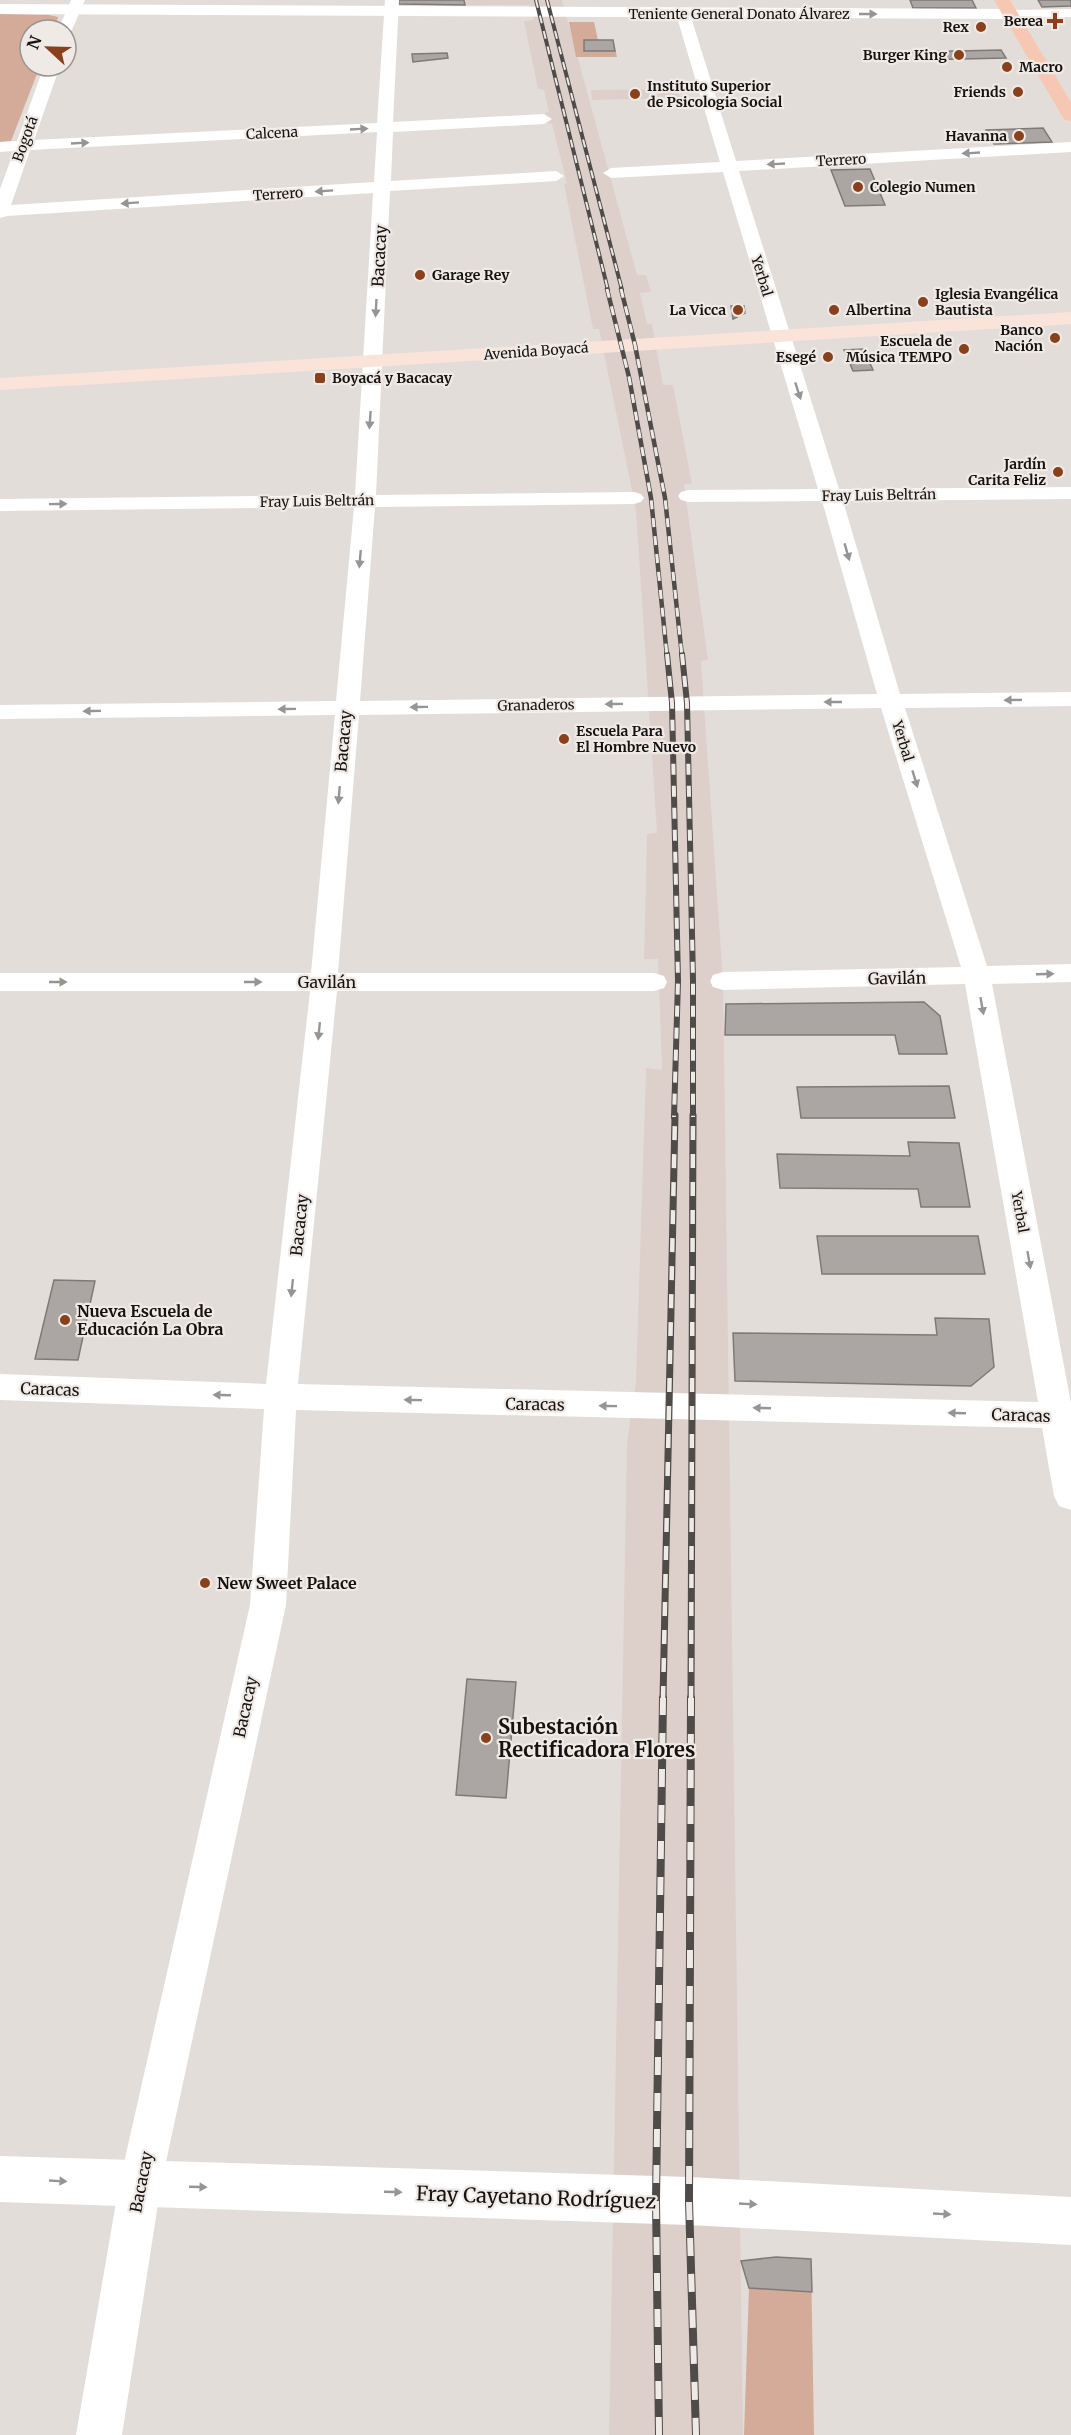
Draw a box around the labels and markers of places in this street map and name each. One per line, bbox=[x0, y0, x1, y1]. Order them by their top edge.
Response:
place label: Berea bbox=[1004, 12, 1043, 30]
marker: Berea bbox=[1048, 14, 1062, 28]
place label: Rex bbox=[943, 18, 969, 36]
marker: Rex bbox=[974, 20, 988, 34]
place label: Burger King bbox=[863, 46, 947, 64]
marker: Burger King bbox=[952, 48, 966, 62]
place label: Macro bbox=[1019, 58, 1063, 76]
marker: Macro bbox=[1000, 60, 1014, 74]
place label: Instituto Superior de Psicologia Social bbox=[647, 77, 783, 111]
place label: Friends bbox=[953, 83, 1006, 101]
marker: Friends bbox=[1011, 85, 1025, 99]
marker: Instituto Superior de Psicologia Social bbox=[628, 87, 642, 101]
place label: Havanna bbox=[945, 127, 1007, 145]
marker: Havanna bbox=[1012, 129, 1026, 143]
place label: Colegio Numen bbox=[870, 178, 976, 196]
marker: Colegio Numen bbox=[851, 180, 865, 194]
place label: Garage Rey bbox=[432, 266, 510, 284]
marker: Garage Rey bbox=[413, 268, 427, 282]
place label: Iglesia Evangélica Bautista bbox=[935, 285, 1059, 319]
marker: Iglesia Evangélica Bautista bbox=[916, 295, 930, 309]
place label: La Vicca bbox=[669, 301, 726, 319]
place label: Albertina bbox=[845, 301, 911, 319]
marker: La Vicca bbox=[731, 303, 745, 317]
marker: Albertina bbox=[827, 303, 841, 317]
place label: Banco Nación bbox=[995, 321, 1043, 355]
marker: Banco Nación bbox=[1048, 331, 1062, 345]
place label: Escuela de Música TEMPO bbox=[846, 332, 952, 366]
marker: Escuela de Música TEMPO bbox=[957, 342, 971, 356]
place label: Esegé bbox=[776, 348, 816, 366]
marker: Esegé bbox=[821, 350, 835, 364]
place label: Boyacá y Bacacay bbox=[332, 369, 453, 387]
marker: Boyacá y Bacacay bbox=[313, 371, 327, 385]
place label: Jardín Carita Feliz bbox=[968, 455, 1046, 489]
marker: Jardín Carita Feliz bbox=[1051, 465, 1065, 479]
place label: Escuela Para El Hombre Nuevo bbox=[576, 722, 696, 756]
marker: Escuela Para El Hombre Nuevo bbox=[557, 732, 571, 746]
place label: Nueva Escuela de Educación La Obra bbox=[77, 1301, 224, 1339]
marker: Nueva Escuela de Educación La Obra bbox=[58, 1313, 72, 1327]
place label: New Sweet Palace bbox=[217, 1573, 357, 1593]
marker: New Sweet Palace bbox=[198, 1576, 212, 1590]
place label: Subestación Rectificadora Flores bbox=[498, 1714, 695, 1762]
marker: Subestación Rectificadora Flores bbox=[479, 1731, 493, 1745]

